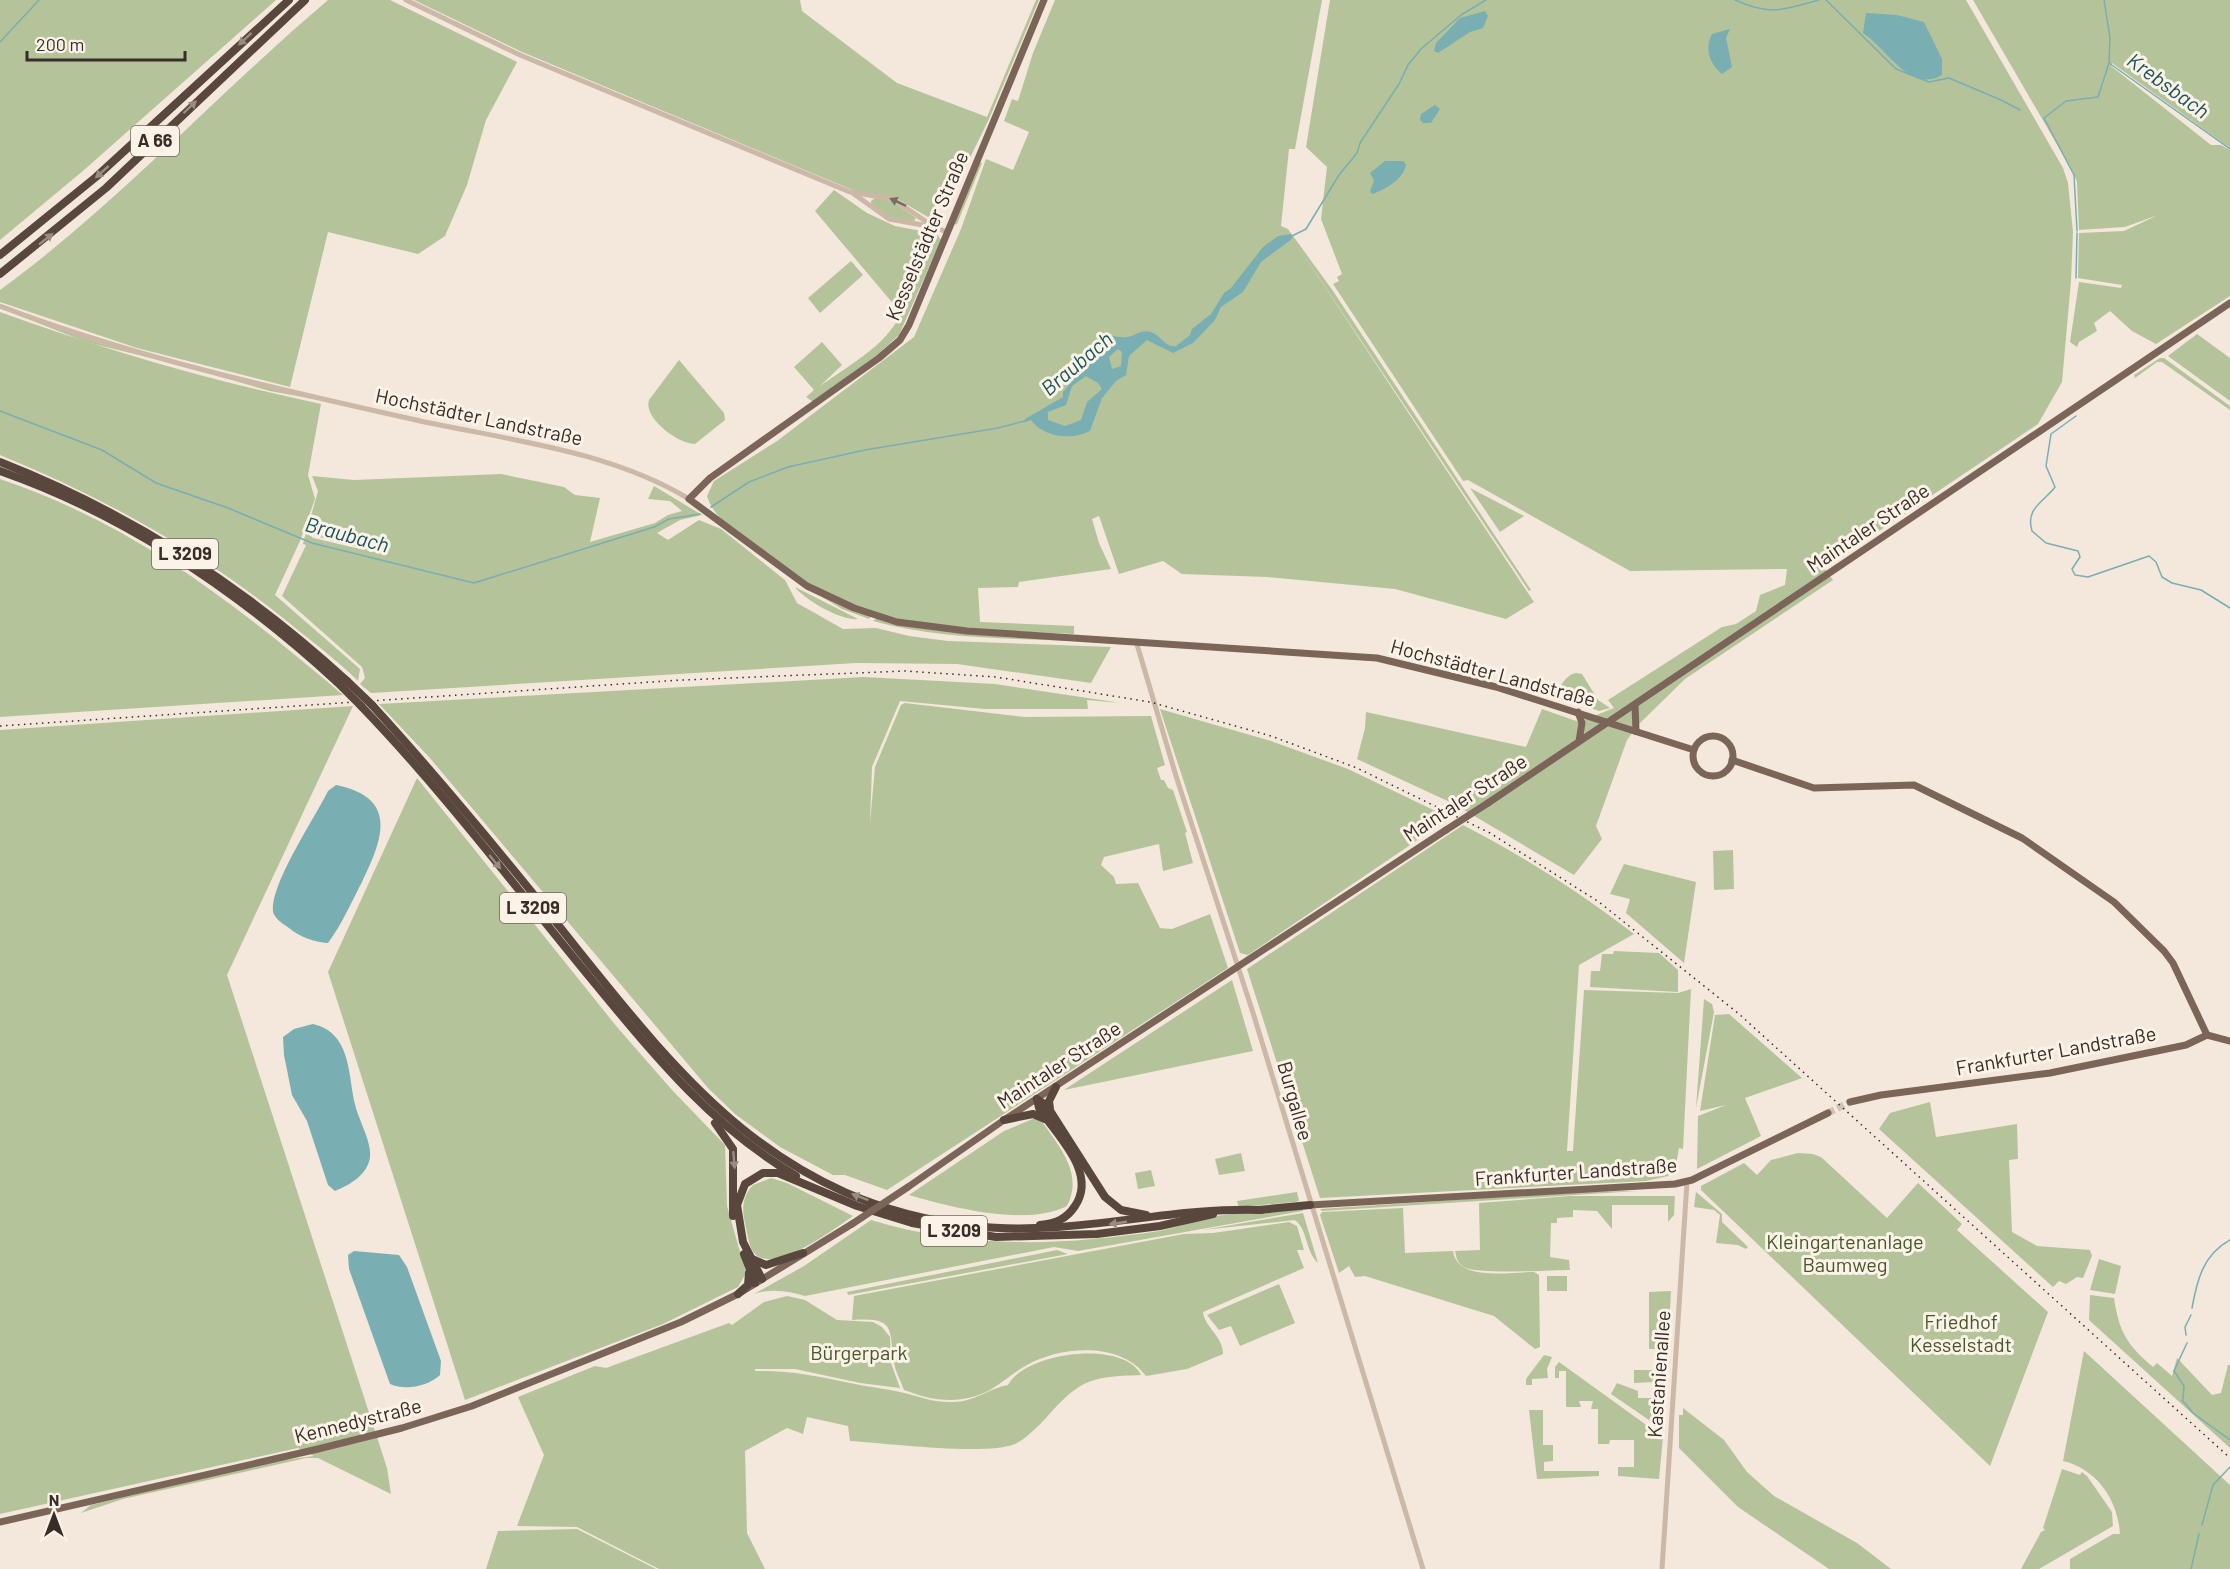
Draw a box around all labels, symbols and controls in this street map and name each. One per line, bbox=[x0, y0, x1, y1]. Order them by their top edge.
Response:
scale bar bbox=[27, 24, 184, 62]
one-way arrow bbox=[238, 32, 253, 45]
text: 200 m bbox=[36, 33, 84, 55]
water label: Krebsbach bbox=[2123, 47, 2215, 123]
one-way arrow bbox=[183, 101, 197, 115]
road number: A 66 bbox=[131, 126, 179, 156]
street label: Kesselstädter Straße bbox=[880, 147, 973, 324]
one-way arrow bbox=[95, 164, 109, 178]
one-way arrow bbox=[888, 197, 906, 207]
one-way arrow bbox=[39, 233, 54, 246]
water label: Braubach bbox=[1035, 326, 1117, 400]
street label: Hochstädter Landstraße bbox=[373, 382, 585, 450]
street label: Maintaler Straße bbox=[1802, 477, 1933, 577]
water label: Braubach bbox=[303, 510, 392, 557]
road number: L 3209 bbox=[152, 539, 218, 569]
street label: Hochstädter Landstraße bbox=[1388, 633, 1598, 711]
street label: Maintaler Straße bbox=[1398, 748, 1531, 846]
one-way arrow bbox=[489, 854, 502, 870]
road number: L 3209 bbox=[500, 893, 566, 923]
street label: Maintaler Straße bbox=[992, 1015, 1125, 1113]
street label: Frankfurter Landstraße bbox=[1954, 1021, 2158, 1079]
street label: Burgallee bbox=[1273, 1058, 1319, 1143]
one-way arrow bbox=[729, 1150, 739, 1169]
street label: Frankfurter Landstraße bbox=[1474, 1152, 1678, 1190]
one-way arrow bbox=[851, 1191, 869, 1201]
road number: L 3209 bbox=[921, 1216, 987, 1246]
one-way arrow bbox=[1109, 1218, 1128, 1227]
park label: Kleingartenanlage Baumweg bbox=[1766, 1229, 1924, 1276]
street label: Kastanienallee bbox=[1642, 1309, 1674, 1438]
park label: Friedhof Kesselstadt bbox=[1910, 1309, 2012, 1356]
park label: Bürgerpark bbox=[810, 1340, 908, 1364]
street label: Kennedystraße bbox=[292, 1393, 424, 1447]
north arrow bbox=[24, 1485, 84, 1545]
text: N bbox=[49, 1490, 59, 1509]

